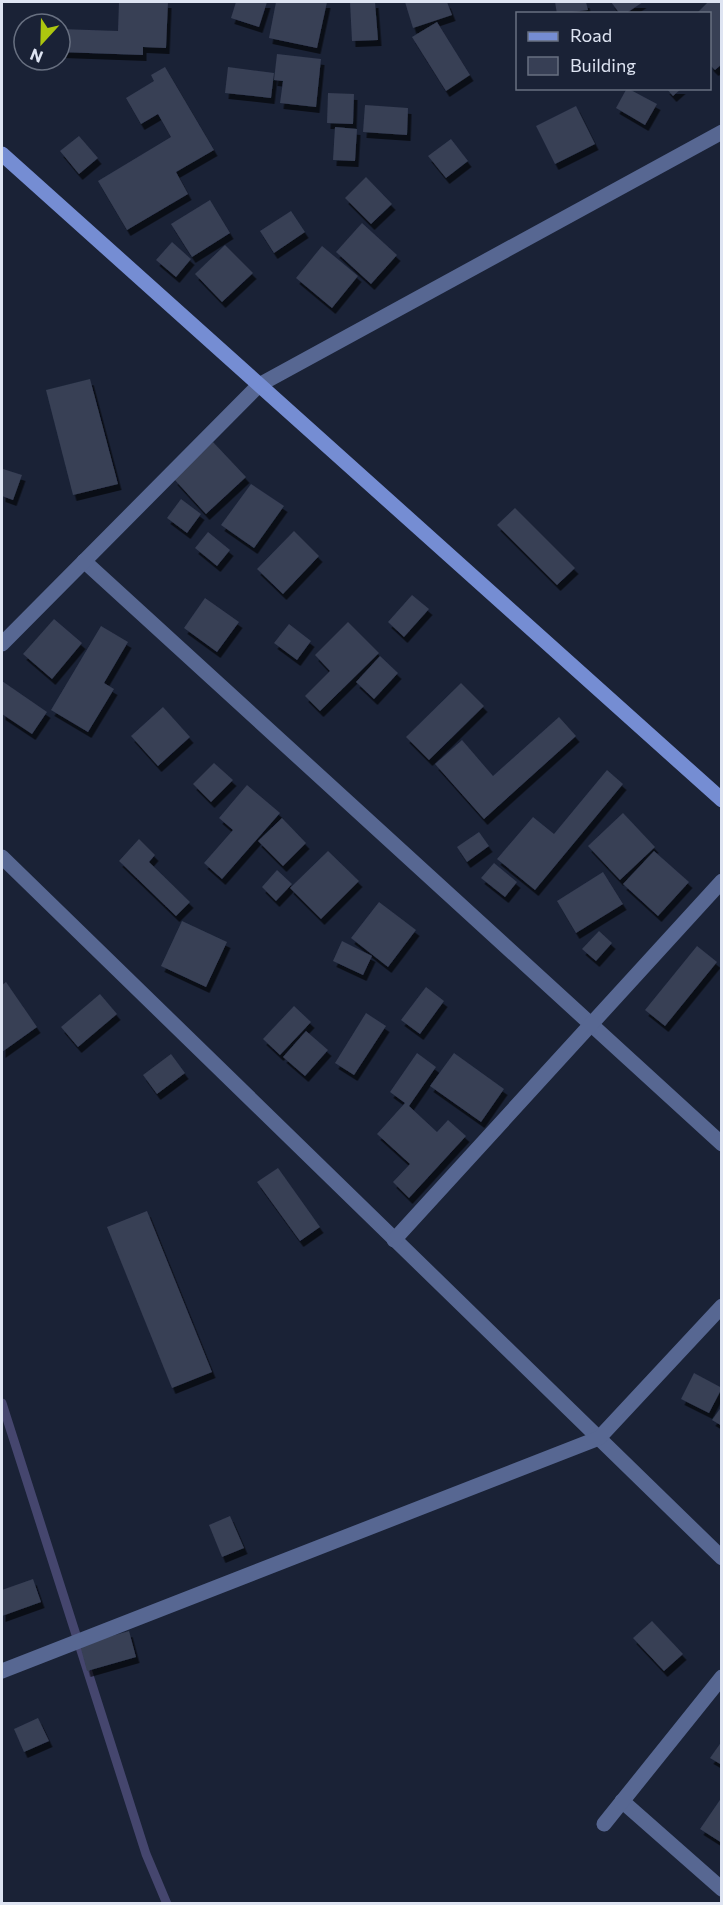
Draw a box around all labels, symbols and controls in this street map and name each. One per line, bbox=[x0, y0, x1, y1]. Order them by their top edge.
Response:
north arrow bbox=[12, 12, 72, 72]
legend bbox=[516, 12, 711, 90]
text: Road bbox=[570, 24, 612, 46]
text: N bbox=[27, 45, 45, 67]
text: Building bbox=[570, 54, 636, 76]

